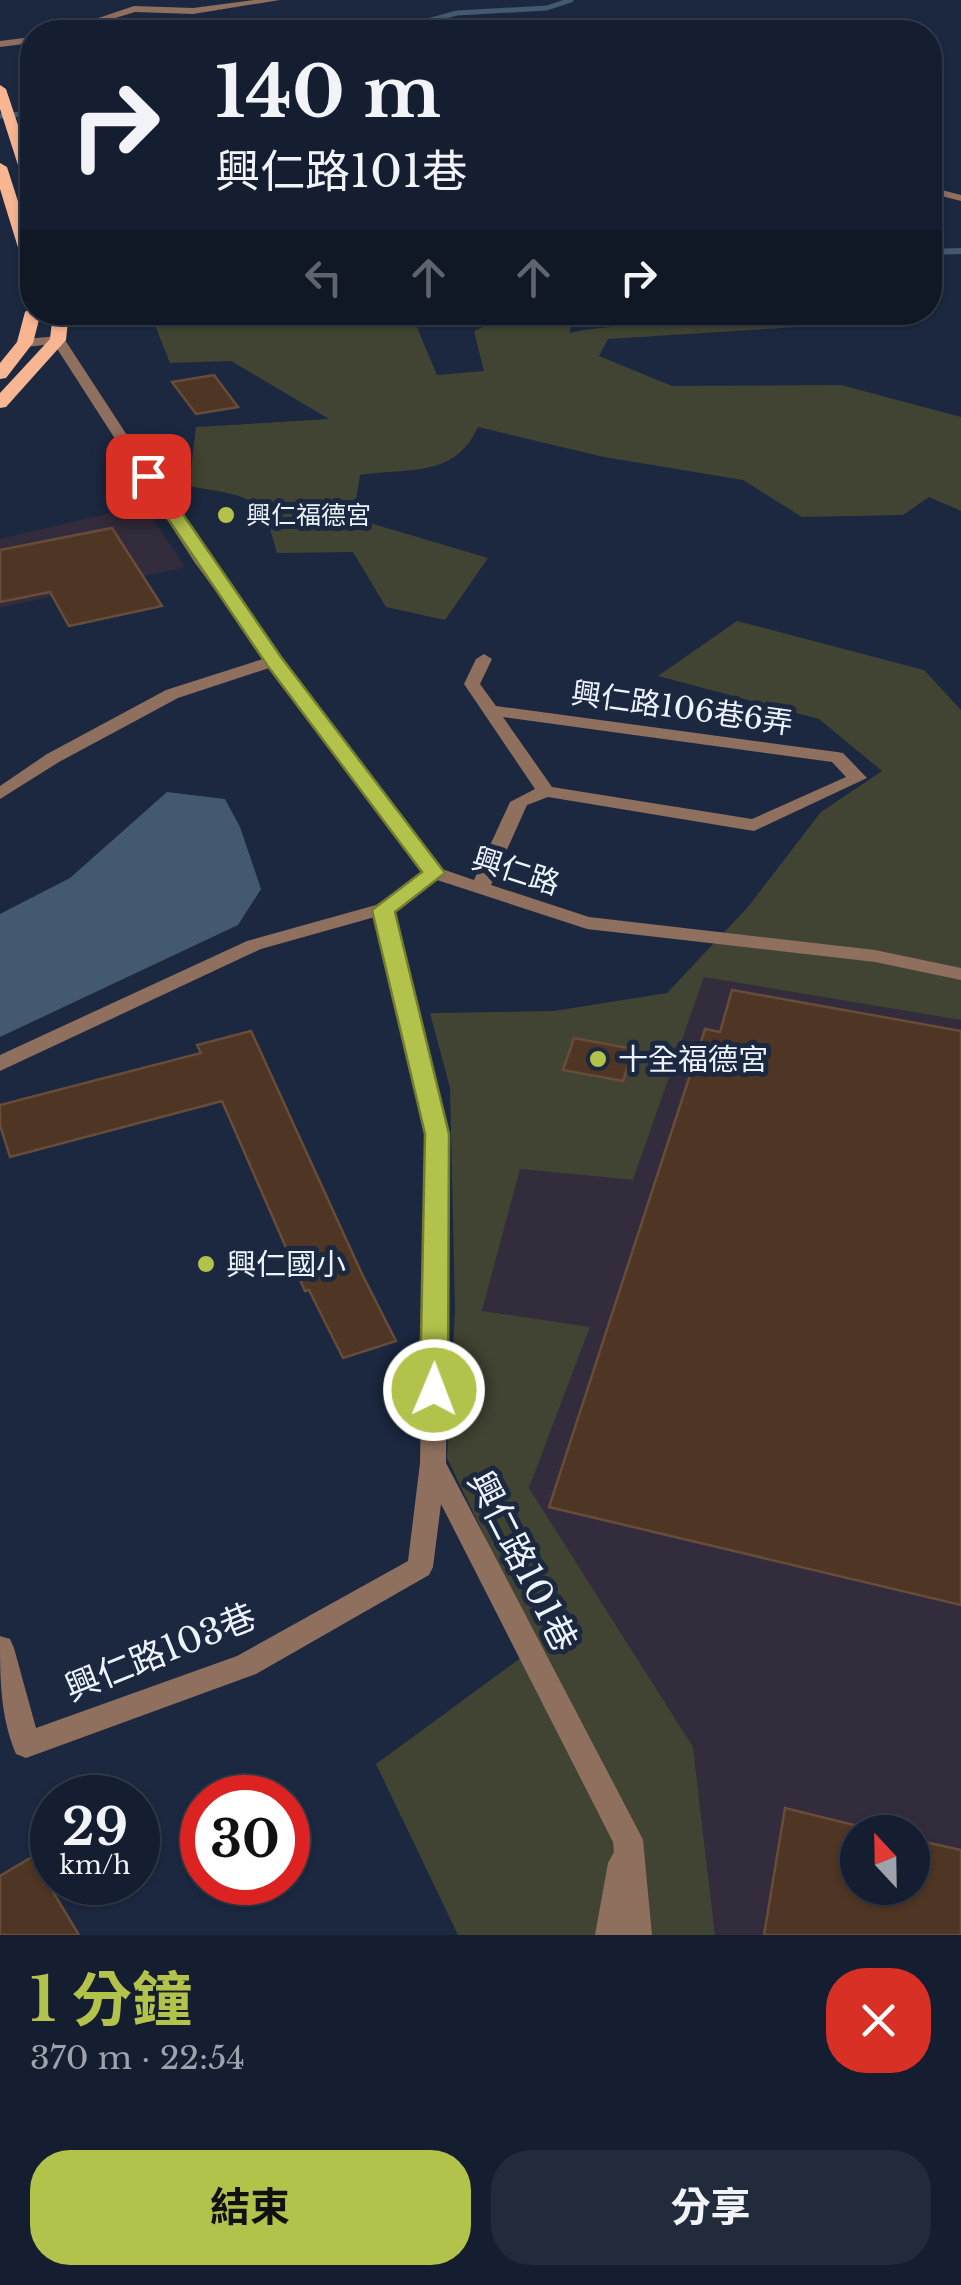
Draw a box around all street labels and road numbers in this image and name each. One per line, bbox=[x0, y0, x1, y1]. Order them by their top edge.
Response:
street label: 興仁路106巷6弄 bbox=[569, 674, 795, 742]
street label: 興仁路 bbox=[467, 839, 565, 903]
street label: 興仁路101巷 bbox=[459, 1464, 587, 1658]
street label: 興仁路103巷 bbox=[58, 1594, 262, 1710]

